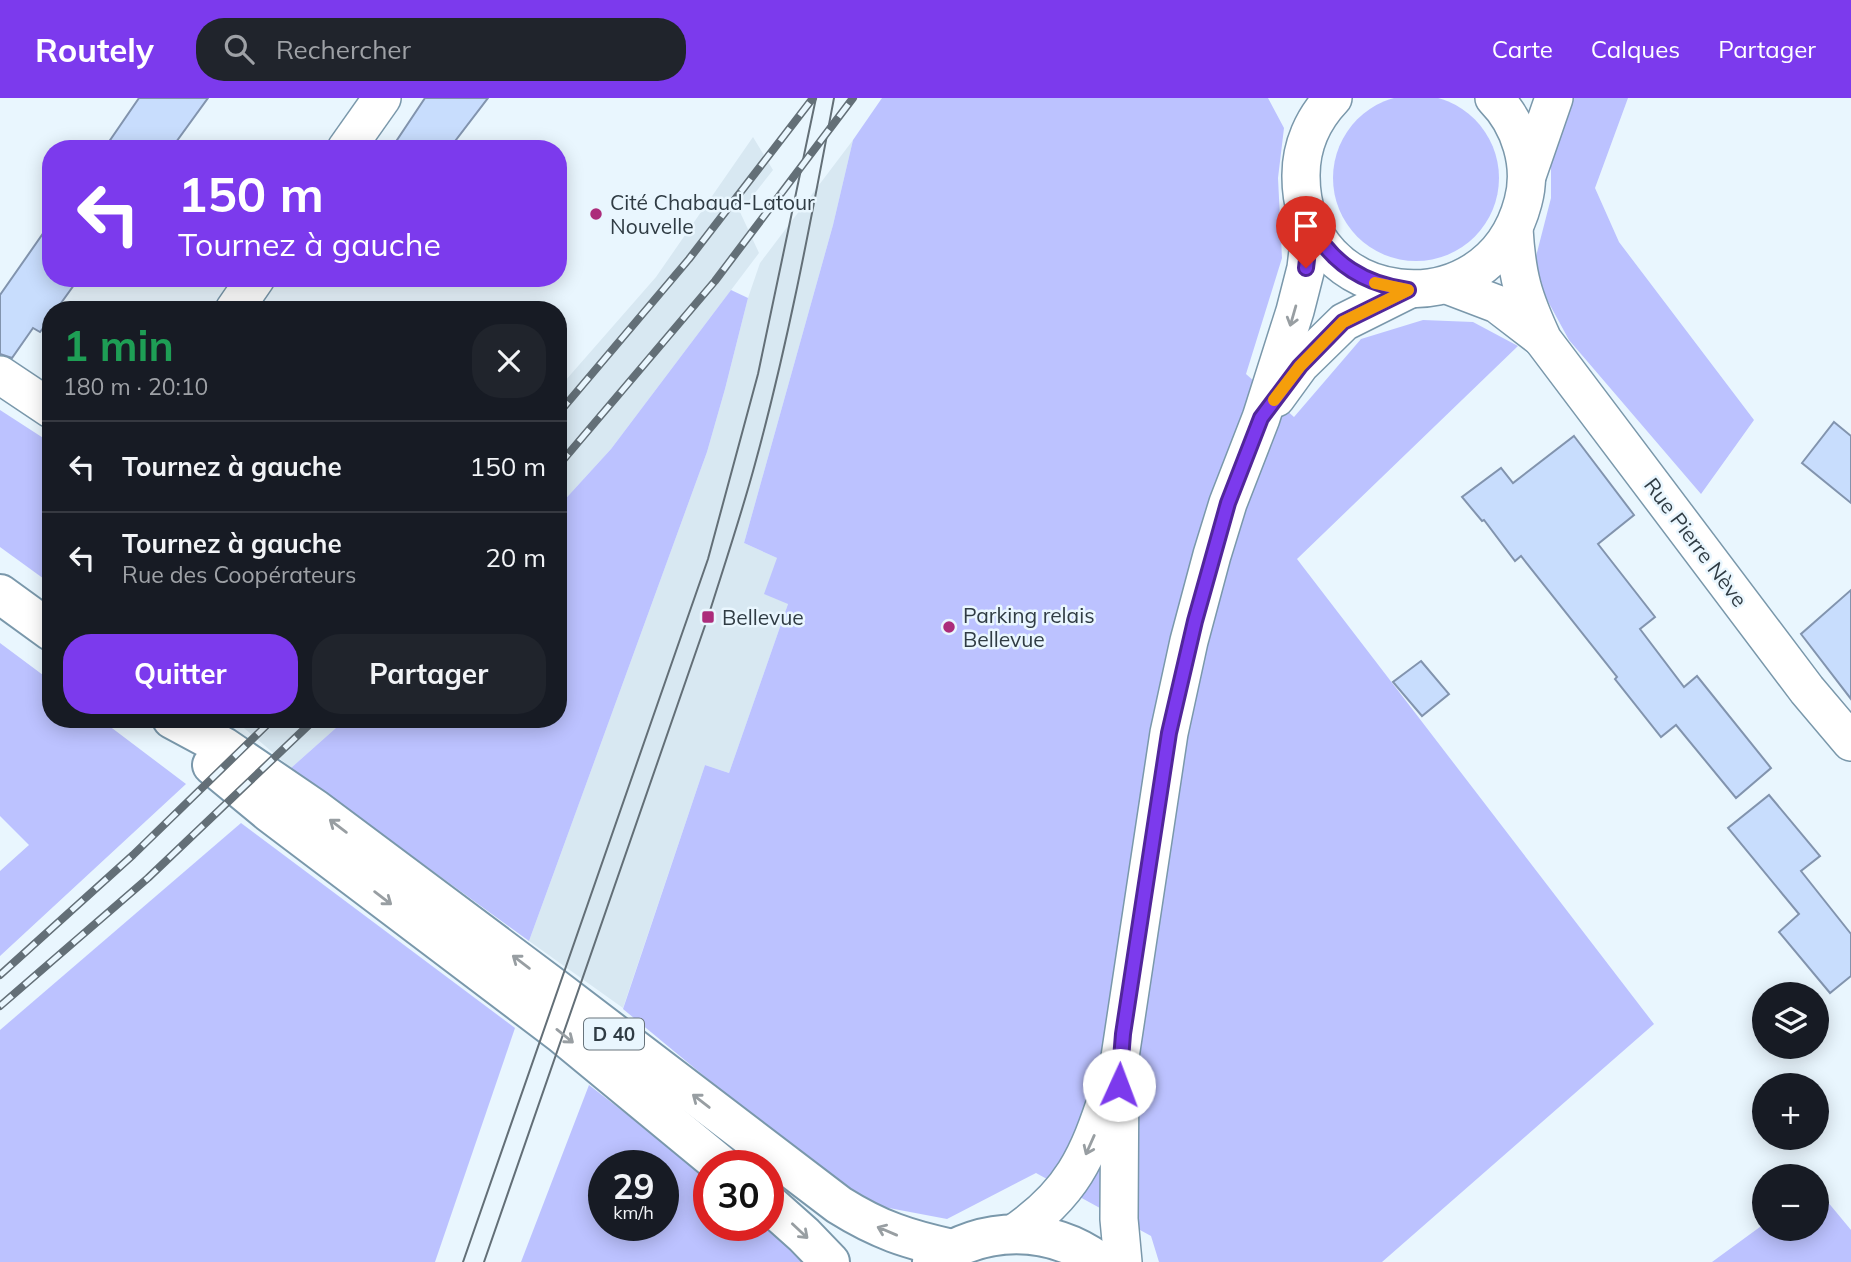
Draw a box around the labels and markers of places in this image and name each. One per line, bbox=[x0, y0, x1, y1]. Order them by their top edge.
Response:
place label: Cité Chabaud-Latour Nouvelle bbox=[610, 189, 815, 239]
pin bbox=[1276, 196, 1336, 268]
marker: Cité Chabaud-Latour Nouvelle bbox=[588, 206, 604, 222]
place label: Parking relais Bellevue bbox=[963, 602, 1095, 652]
place label: Bellevue bbox=[722, 604, 804, 630]
marker: Bellevue bbox=[700, 609, 716, 625]
marker: Parking relais Bellevue bbox=[941, 619, 957, 635]

